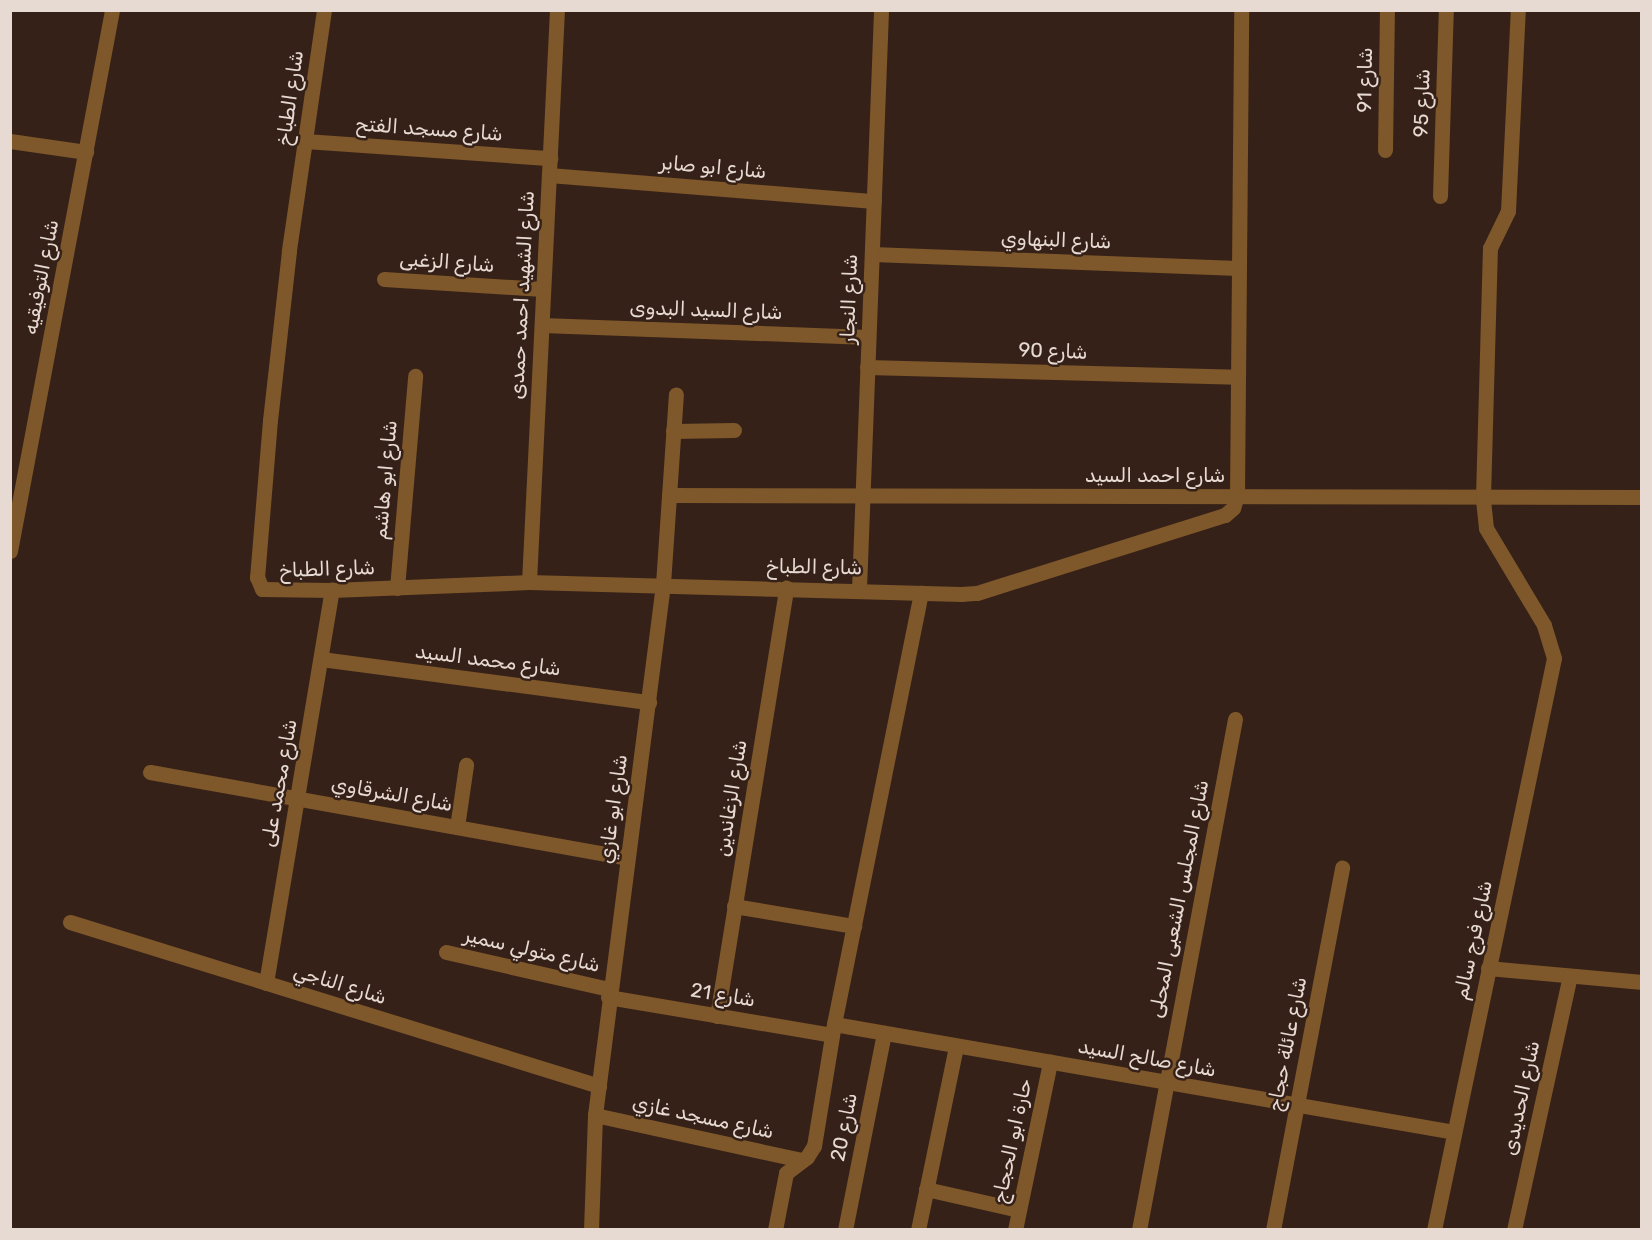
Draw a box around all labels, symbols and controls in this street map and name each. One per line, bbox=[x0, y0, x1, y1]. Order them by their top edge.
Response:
street label: شارع 91 bbox=[1352, 47, 1378, 113]
street label: شارع الطباخ bbox=[271, 49, 309, 147]
street label: شارع 95 bbox=[1409, 68, 1435, 138]
street label: شارع مسجد الفتح bbox=[355, 112, 503, 146]
street label: شارع ابو صابر bbox=[659, 150, 767, 184]
street label: شارع الشهيد احمد حمدى bbox=[505, 190, 539, 400]
street label: شارع التوفيقيه bbox=[18, 217, 64, 337]
street label: شارع البنهاوي bbox=[1000, 226, 1112, 254]
street label: شارع الزغبى bbox=[399, 247, 495, 277]
street label: شارع النجار bbox=[835, 254, 863, 344]
street label: شارع السيد البدوى bbox=[629, 295, 783, 325]
street label: شارع 90 bbox=[1018, 338, 1088, 364]
street label: شارع ابو هاشم bbox=[368, 419, 402, 541]
street label: شارع احمد السيد bbox=[1085, 463, 1225, 487]
street label: شارع الطباخ bbox=[766, 554, 862, 580]
street label: شارع الطباخ bbox=[278, 555, 376, 583]
street label: شارع محمد السيد bbox=[414, 639, 562, 681]
street label: شارع محمد على bbox=[256, 717, 302, 849]
street label: شارع الزغاندين bbox=[710, 738, 752, 858]
street label: شارع ابو غازي bbox=[593, 753, 633, 865]
street label: شارع الشرقاوي bbox=[329, 772, 455, 816]
street label: شارع المجلس الشعبى المحلى bbox=[1144, 778, 1214, 1020]
street label: شارع فرج سالم bbox=[1449, 878, 1497, 1002]
street label: شارع متولي سمير bbox=[461, 923, 603, 977]
street label: شارع الناجي bbox=[291, 958, 389, 1010]
street label: شارع عائلة حجاج bbox=[1262, 975, 1312, 1113]
street label: شارع 21 bbox=[689, 978, 757, 1012]
street label: شارع صالح السيد bbox=[1076, 1034, 1218, 1082]
street label: شارع الحديدى bbox=[1497, 1038, 1545, 1158]
street label: حارة ابو الحجاج bbox=[987, 1076, 1037, 1206]
street label: شارع مسجد غازي bbox=[630, 1090, 776, 1144]
street label: شارع 20 bbox=[826, 1091, 862, 1163]

